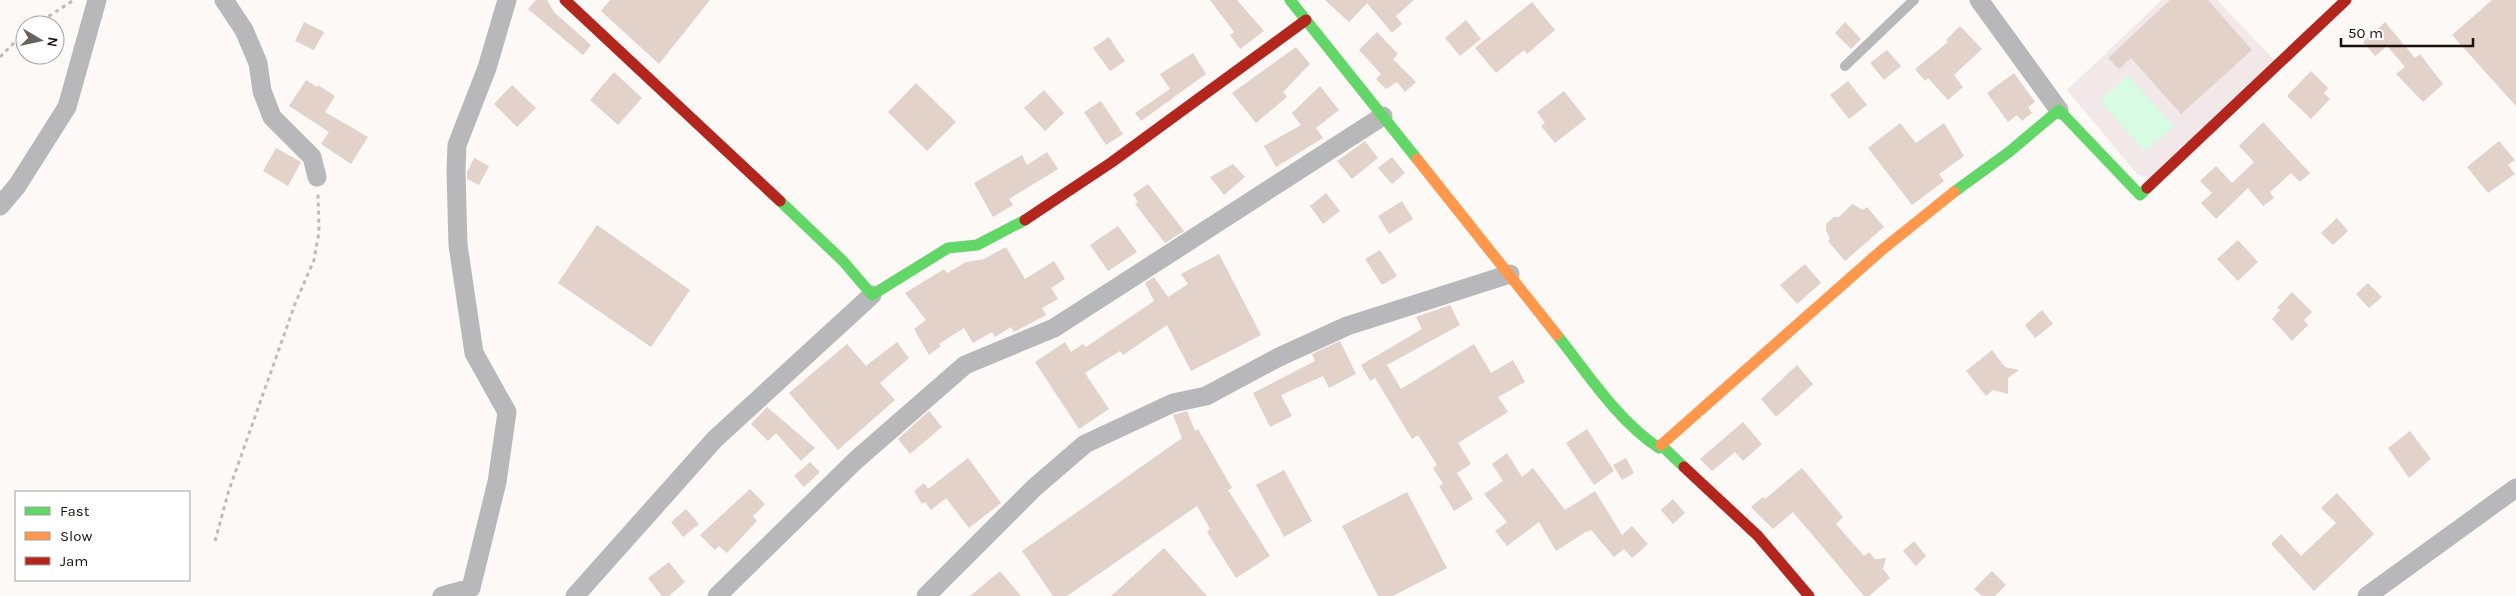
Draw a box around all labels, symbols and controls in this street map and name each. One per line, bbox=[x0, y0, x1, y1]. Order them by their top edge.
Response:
north arrow bbox=[15, 15, 65, 65]
scale bar bbox=[2341, 15, 2474, 47]
text: 50 m bbox=[2348, 24, 2383, 42]
text: N bbox=[43, 36, 62, 48]
legend bbox=[15, 491, 190, 581]
text: Fast bbox=[60, 502, 90, 520]
text: Slow bbox=[60, 527, 92, 545]
text: Jam bbox=[60, 552, 88, 570]

